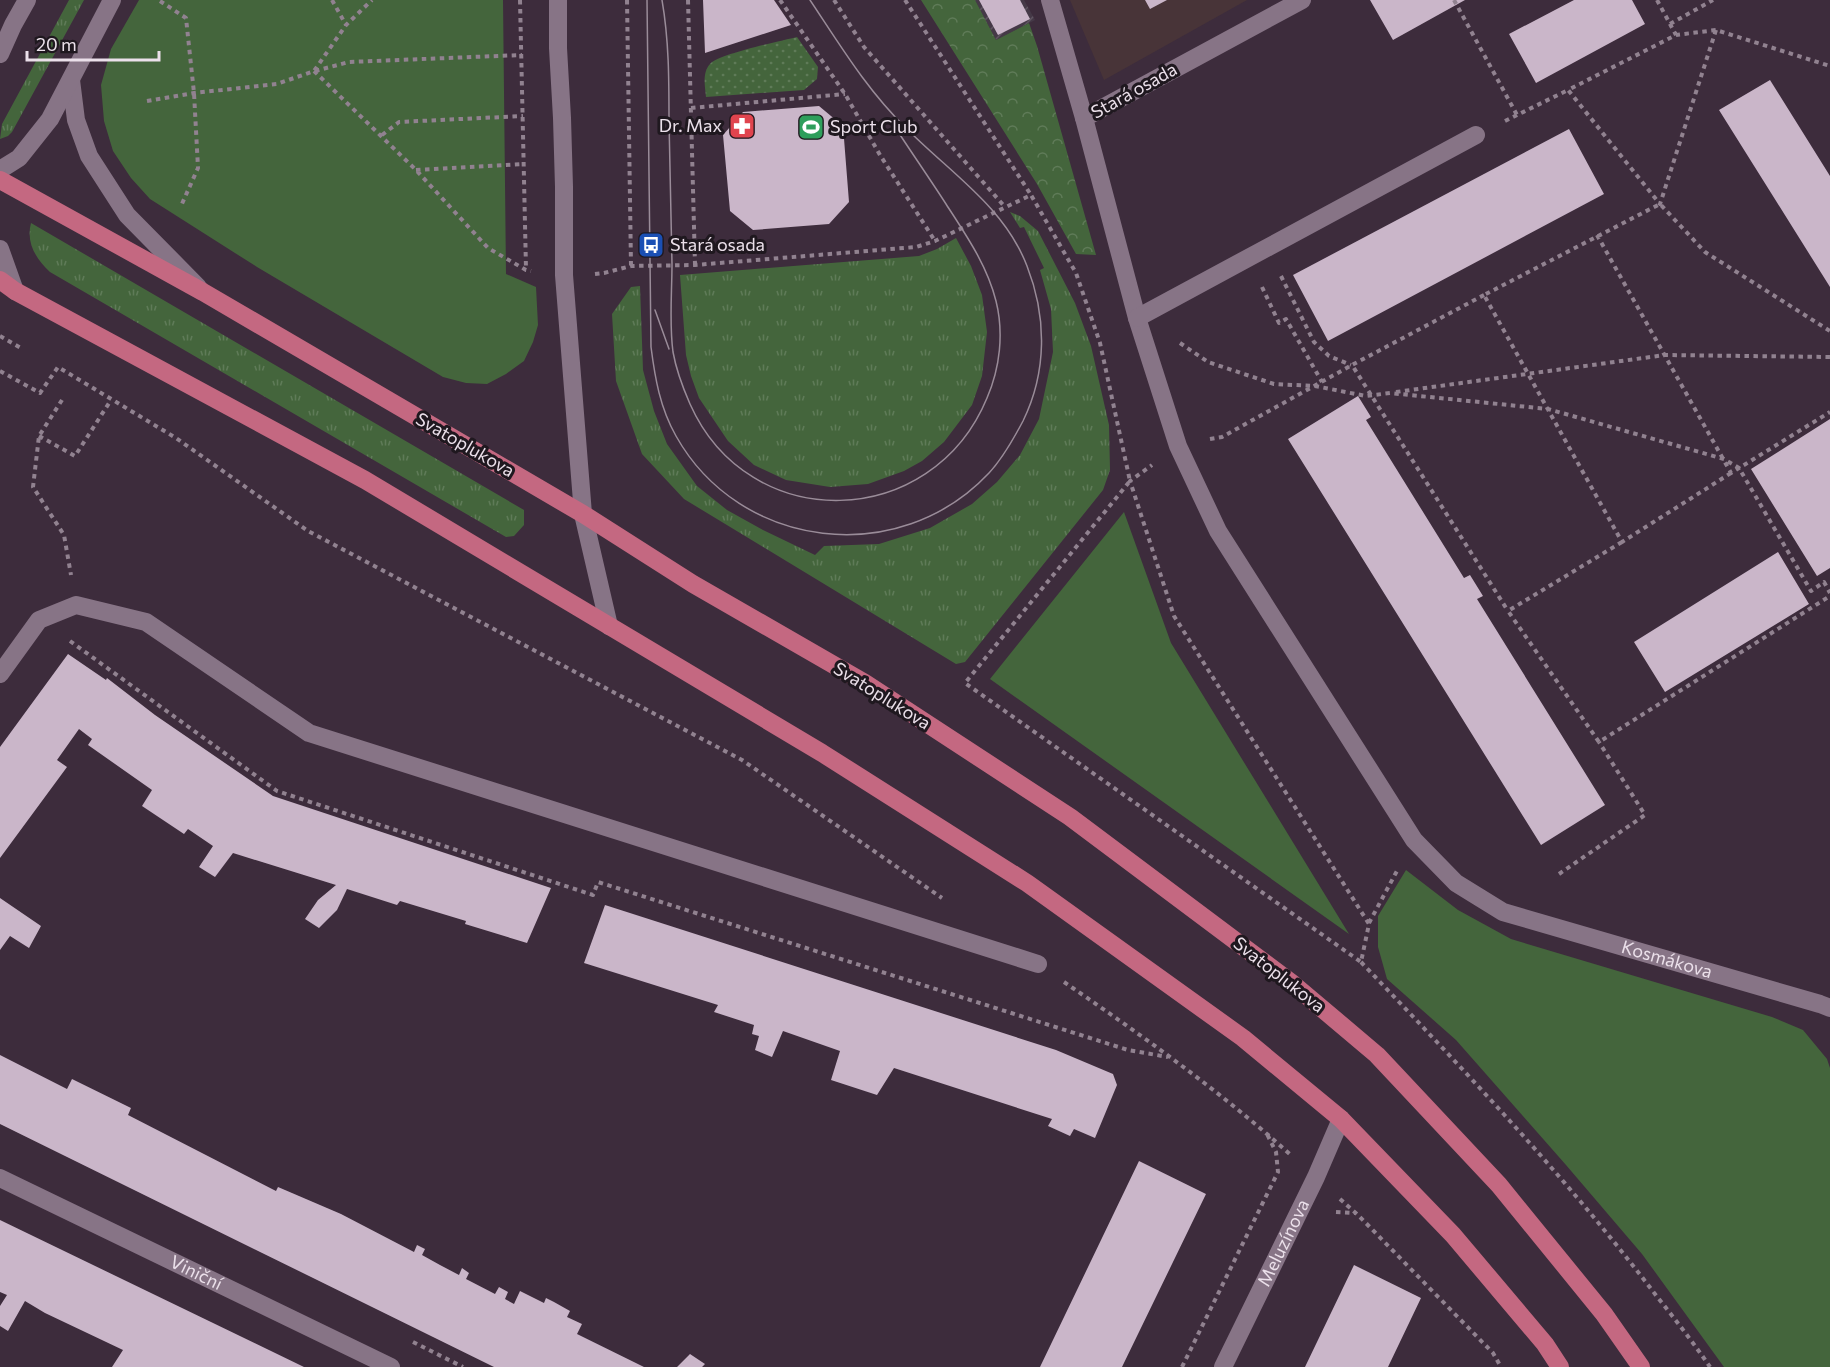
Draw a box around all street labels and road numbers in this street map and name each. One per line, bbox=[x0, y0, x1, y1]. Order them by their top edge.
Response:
street label: Stará osada bbox=[1087, 57, 1180, 123]
street label: Svatoplukova bbox=[412, 407, 519, 481]
street label: Svatoplukova bbox=[830, 657, 935, 734]
street label: Svatoplukova bbox=[1229, 932, 1330, 1017]
street label: Kosmákova bbox=[1619, 935, 1715, 982]
street label: Meluzínova bbox=[1252, 1195, 1313, 1290]
street label: Viniční bbox=[167, 1250, 228, 1295]

